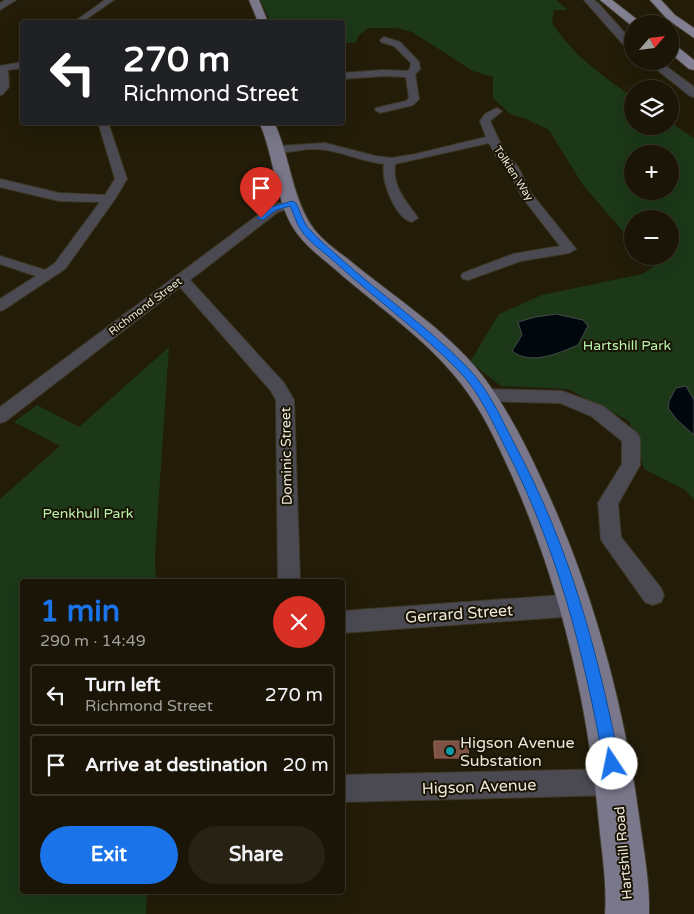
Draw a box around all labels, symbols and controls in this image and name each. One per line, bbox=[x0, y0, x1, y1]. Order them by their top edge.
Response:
north arrow bbox=[624, 15, 679, 70]
map controls bbox=[624, 15, 679, 265]
text: 270 m bbox=[123, 39, 230, 81]
icon: left bbox=[40, 40, 105, 105]
button: layers bbox=[624, 80, 679, 135]
text: Richmond Street bbox=[123, 81, 299, 107]
street label: Tolkien Way bbox=[491, 143, 536, 203]
button: + bbox=[624, 145, 679, 200]
pin bbox=[240, 167, 282, 218]
icon: arrive bbox=[247, 174, 275, 202]
button: − bbox=[624, 210, 679, 265]
street label: Richmond Street bbox=[106, 275, 184, 338]
park label: Hartshill Park bbox=[583, 337, 672, 354]
street label: Dominic Street bbox=[277, 406, 296, 505]
park label: Penkhull Park bbox=[43, 505, 134, 522]
text: 1 min bbox=[40, 593, 120, 630]
button: close bbox=[273, 596, 325, 648]
street label: Gerrard Street bbox=[404, 600, 514, 628]
text: 290 m · 14:49 bbox=[40, 631, 146, 651]
text: Turn left bbox=[85, 674, 161, 696]
icon: left bbox=[42, 681, 70, 709]
text: 270 m bbox=[265, 684, 323, 706]
text: Richmond Street bbox=[85, 696, 213, 716]
place label: Higson Avenue Substation bbox=[460, 733, 575, 771]
position arrow bbox=[585, 737, 637, 789]
marker: Higson Avenue Substation bbox=[444, 745, 456, 757]
icon: arrive bbox=[42, 751, 70, 779]
text: Arrive at destination bbox=[85, 754, 268, 776]
text: 20 m bbox=[283, 754, 329, 776]
street label: Higson Avenue bbox=[421, 775, 537, 799]
street label: Hartshill Road bbox=[611, 806, 636, 900]
button: Exit bbox=[40, 826, 178, 884]
button: Share bbox=[188, 826, 325, 884]

